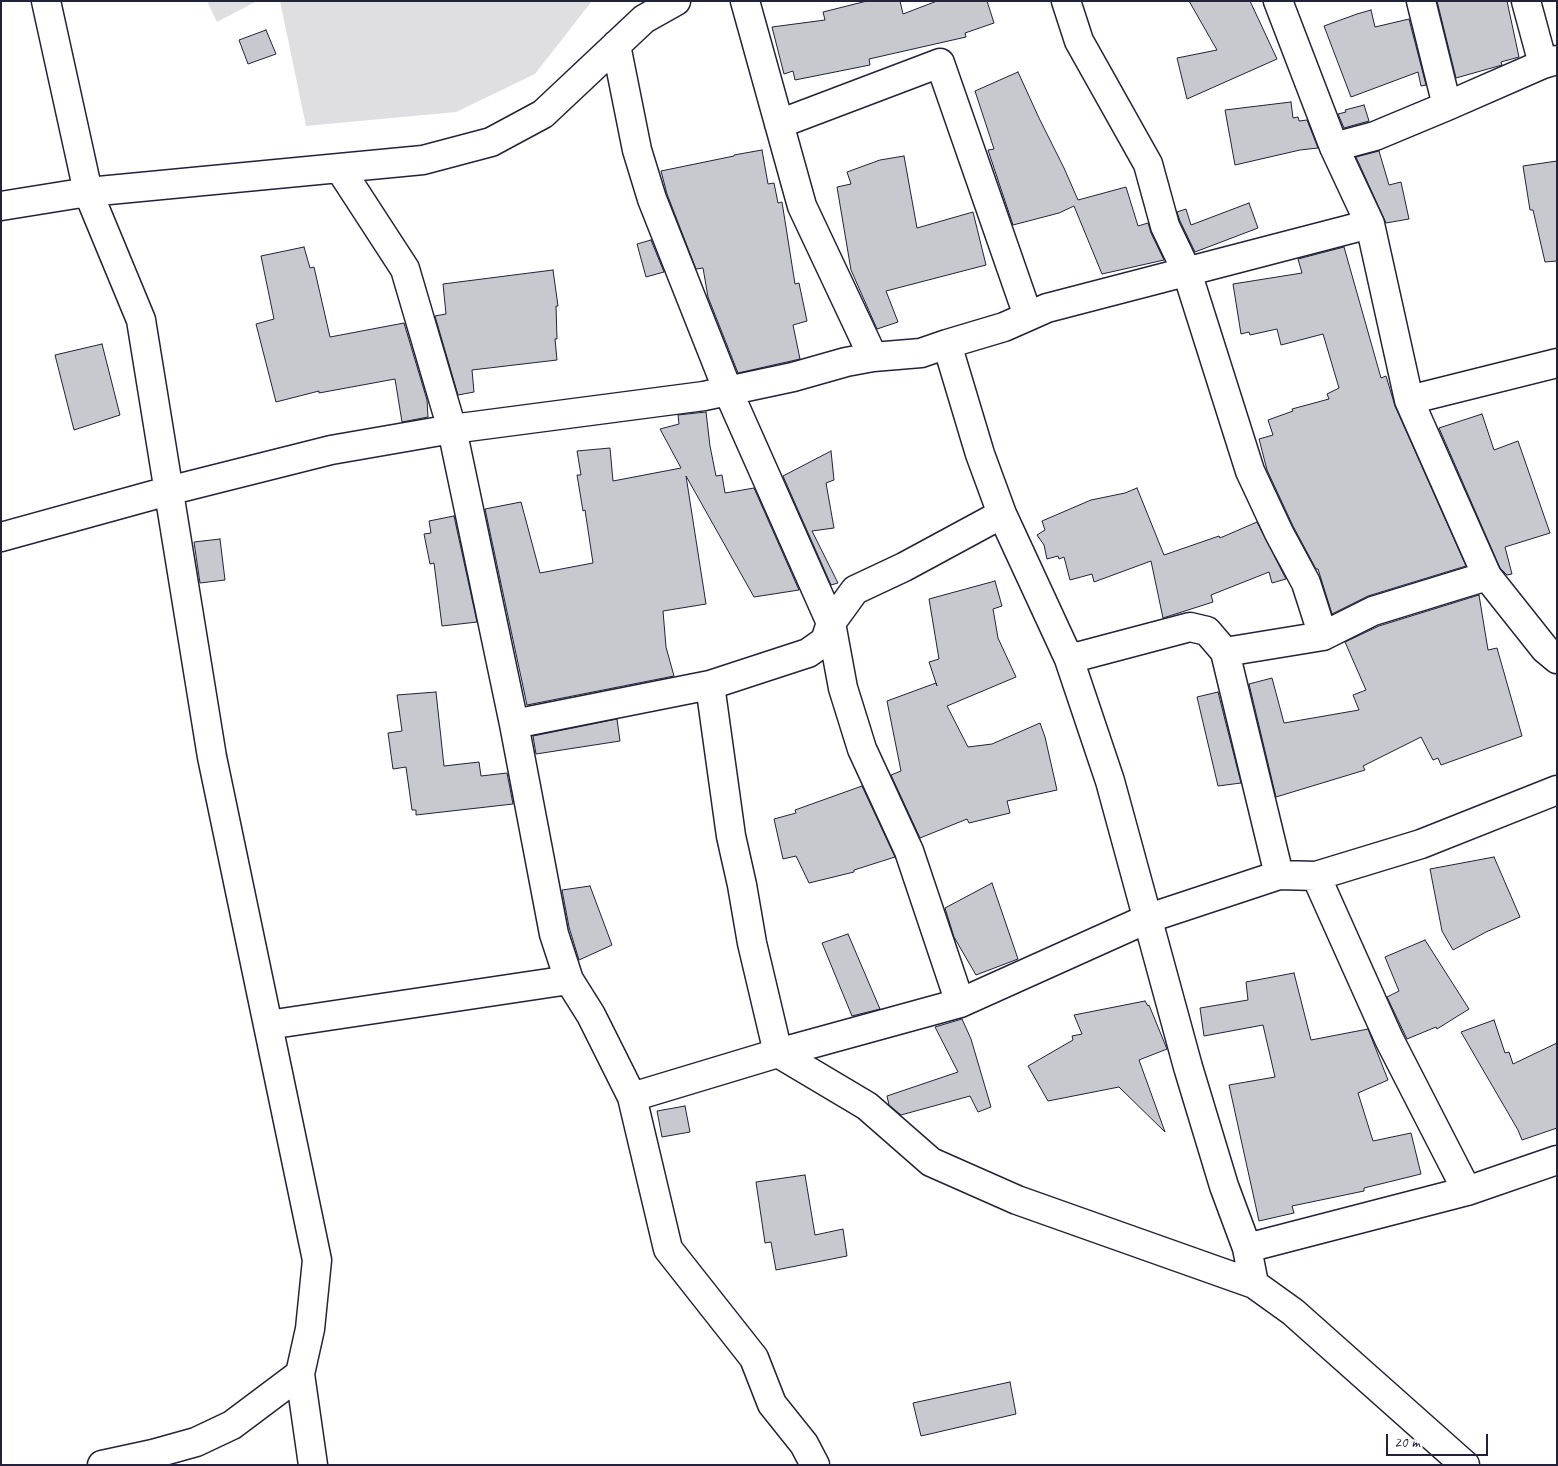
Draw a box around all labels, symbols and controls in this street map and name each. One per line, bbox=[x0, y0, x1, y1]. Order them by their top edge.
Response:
scale bar bbox=[1388, 1424, 1490, 1456]
text: 20 m bbox=[1394, 1433, 1420, 1452]

